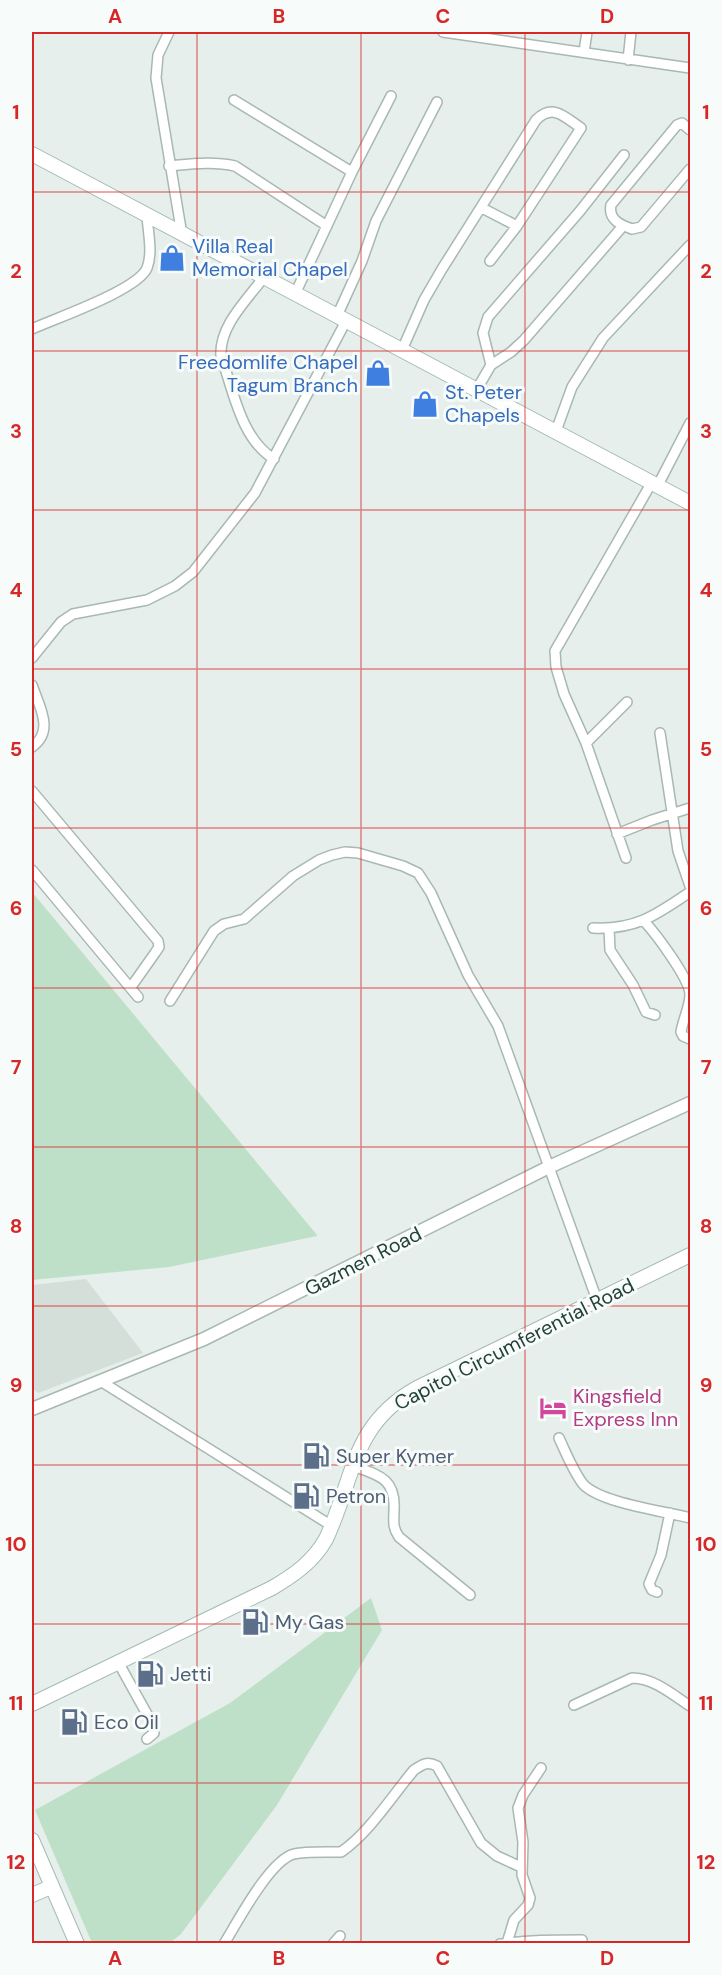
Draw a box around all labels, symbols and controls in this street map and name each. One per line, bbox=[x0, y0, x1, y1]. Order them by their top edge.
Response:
text: A bbox=[108, 3, 122, 29]
text: B bbox=[273, 3, 285, 29]
text: C bbox=[436, 3, 450, 29]
text: D bbox=[600, 3, 614, 29]
text: 1 bbox=[12, 99, 20, 125]
text: 1 bbox=[702, 99, 710, 125]
place label: Villa Real Memorial Chapel bbox=[192, 233, 348, 282]
shop icon: Villa Real Memorial Chapel bbox=[157, 243, 187, 273]
text: 2 bbox=[10, 258, 22, 284]
text: 2 bbox=[700, 258, 712, 284]
place label: Freedomlife Chapel Tagum Branch bbox=[178, 349, 358, 398]
shop icon: Freedomlife Chapel Tagum Branch bbox=[363, 358, 393, 388]
place label: St. Peter Chapels bbox=[445, 379, 522, 428]
shop icon: St. Peter Chapels bbox=[410, 389, 440, 419]
text: 3 bbox=[10, 418, 22, 444]
text: 3 bbox=[700, 418, 712, 444]
text: 4 bbox=[10, 577, 23, 603]
text: 4 bbox=[700, 577, 713, 603]
text: 5 bbox=[10, 736, 22, 762]
text: 5 bbox=[700, 736, 712, 762]
text: 6 bbox=[10, 895, 22, 921]
text: 6 bbox=[700, 895, 712, 921]
text: 7 bbox=[11, 1054, 22, 1080]
text: 7 bbox=[701, 1054, 712, 1080]
text: 8 bbox=[10, 1213, 22, 1239]
text: 8 bbox=[700, 1213, 712, 1239]
street label: Gazmen Road bbox=[300, 1220, 426, 1302]
street label: Capitol Circumferential Road bbox=[390, 1272, 638, 1416]
text: 9 bbox=[10, 1372, 22, 1398]
text: 9 bbox=[700, 1372, 712, 1398]
place label: Kingsfield Express Inn bbox=[573, 1383, 678, 1432]
hotel icon: Kingsfield Express Inn bbox=[538, 1393, 568, 1423]
fuel station icon: Super Kymer bbox=[301, 1441, 331, 1471]
place label: Super Kymer bbox=[336, 1443, 454, 1469]
fuel station icon: Petron bbox=[291, 1481, 321, 1511]
place label: Petron bbox=[326, 1483, 386, 1509]
text: 10 bbox=[5, 1531, 27, 1557]
text: 10 bbox=[695, 1531, 717, 1557]
fuel station icon: My Gas bbox=[240, 1607, 270, 1637]
place label: My Gas bbox=[275, 1609, 344, 1635]
fuel station icon: Jetti bbox=[135, 1659, 165, 1689]
place label: Jetti bbox=[170, 1661, 212, 1687]
text: 11 bbox=[9, 1690, 23, 1716]
text: 11 bbox=[699, 1690, 713, 1716]
fuel station icon: Eco Oil bbox=[59, 1707, 89, 1737]
place label: Eco Oil bbox=[94, 1709, 159, 1735]
text: 12 bbox=[7, 1849, 25, 1875]
text: 12 bbox=[697, 1849, 715, 1875]
text: A bbox=[108, 1945, 122, 1971]
text: B bbox=[273, 1945, 285, 1971]
text: C bbox=[436, 1945, 450, 1971]
text: D bbox=[600, 1945, 614, 1971]

